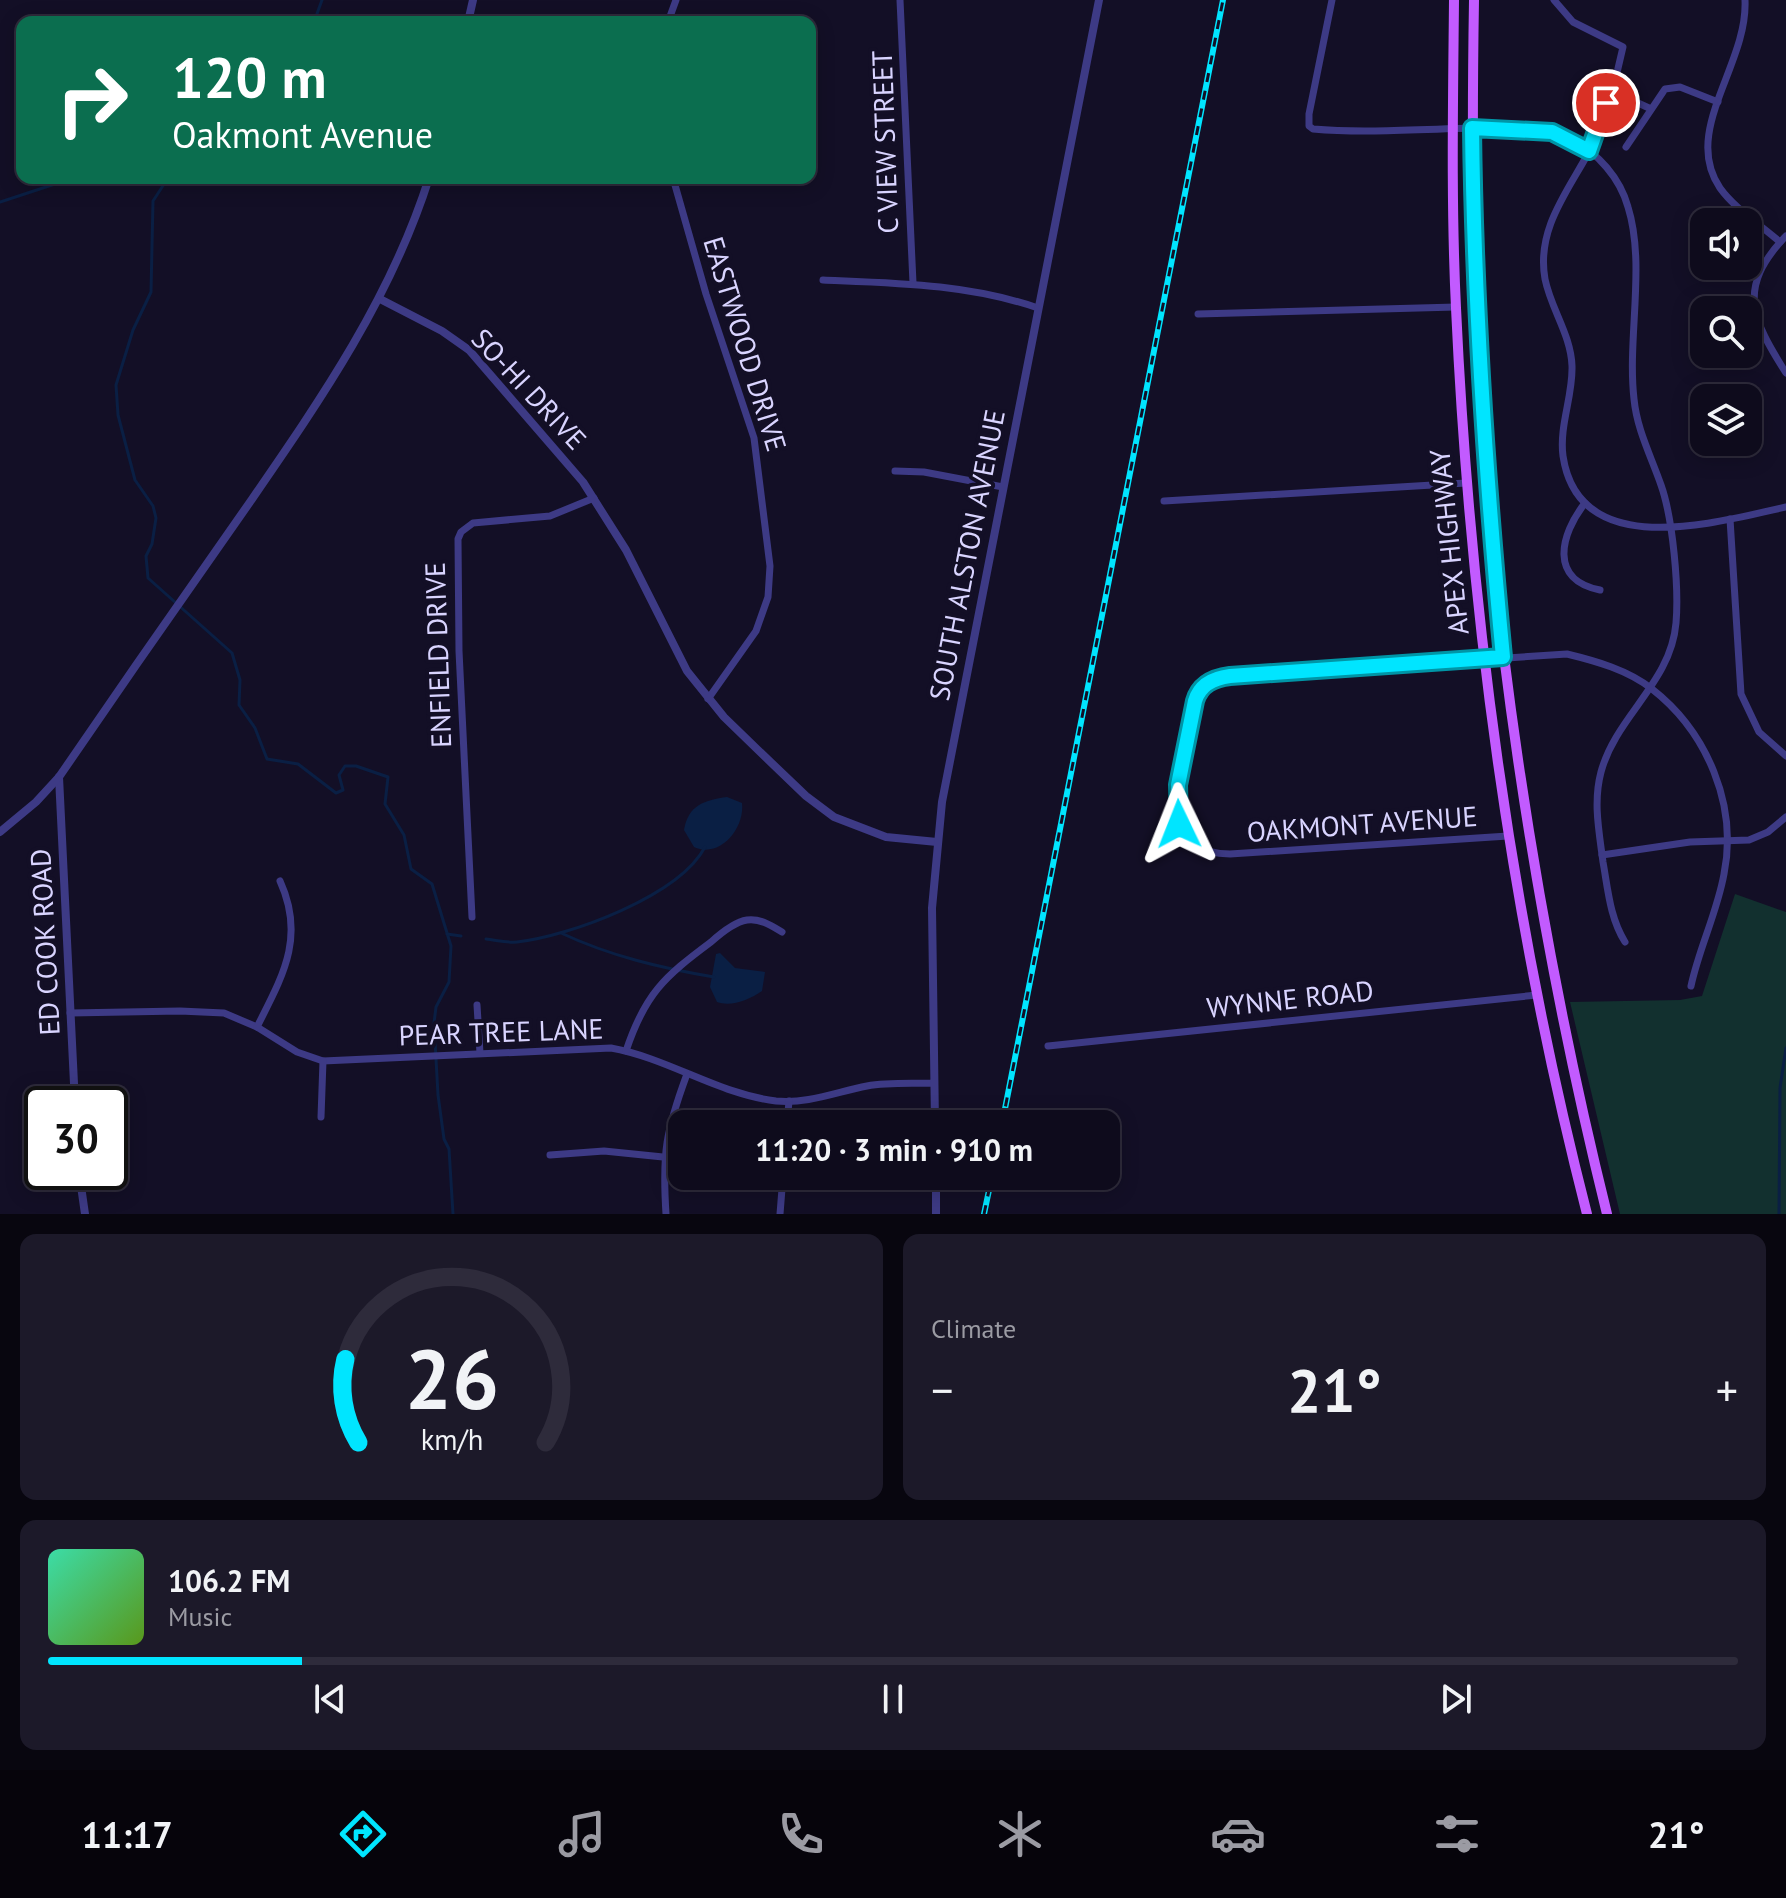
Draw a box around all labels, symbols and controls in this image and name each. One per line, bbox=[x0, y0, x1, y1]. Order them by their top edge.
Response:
text: 120 m bbox=[172, 41, 327, 113]
icon: right bbox=[40, 48, 144, 152]
street label: C VIEW STREET bbox=[863, 49, 906, 234]
pin bbox=[1572, 69, 1640, 137]
icon: arrive bbox=[1584, 81, 1628, 125]
text: Oakmont Avenue bbox=[172, 111, 433, 158]
map controls bbox=[1690, 208, 1762, 456]
button: sound bbox=[1690, 208, 1762, 280]
street label: EASTWOOD DRIVE bbox=[695, 232, 796, 456]
button: search bbox=[1690, 296, 1762, 368]
street label: SO-HI DRIVE bbox=[464, 320, 595, 457]
button: layers bbox=[1690, 384, 1762, 456]
street label: SOUTH ALSTON AVENUE bbox=[920, 406, 1013, 704]
street label: APEX HIGHWAY bbox=[1420, 447, 1477, 637]
street label: ENFIELD DRIVE bbox=[416, 562, 459, 748]
position arrow bbox=[1137, 782, 1221, 866]
street label: OAKMONT AVENUE bbox=[1245, 797, 1479, 850]
street label: ED COOK ROAD bbox=[21, 848, 68, 1036]
street label: WYNNE ROAD bbox=[1205, 971, 1375, 1026]
street label: PEAR TREE LANE bbox=[398, 1009, 604, 1054]
speed limit sign: 30 bbox=[24, 1086, 128, 1190]
text: 11:20 · 3 min · 910 m bbox=[755, 1130, 1033, 1169]
text: Climate bbox=[931, 1312, 1016, 1345]
text: 26 bbox=[404, 1324, 499, 1432]
text: 21° bbox=[1287, 1351, 1382, 1429]
text: − bbox=[931, 1361, 953, 1418]
text: + bbox=[1716, 1361, 1738, 1418]
text: km/h bbox=[420, 1421, 483, 1458]
text: 106.2 FM bbox=[168, 1561, 290, 1600]
text: Music bbox=[168, 1600, 232, 1633]
icon: previous bbox=[308, 1677, 352, 1721]
icon: pause bbox=[871, 1677, 915, 1721]
icon: next bbox=[1434, 1677, 1478, 1721]
icon: directions bbox=[335, 1806, 391, 1862]
icon: music bbox=[554, 1806, 610, 1862]
icon: phone bbox=[773, 1806, 829, 1862]
icon: climate bbox=[992, 1806, 1048, 1862]
icon: car bbox=[1210, 1806, 1266, 1862]
icon: filters bbox=[1429, 1806, 1485, 1862]
text: 11:17 bbox=[81, 1811, 173, 1858]
text: 21° bbox=[1648, 1811, 1705, 1858]

